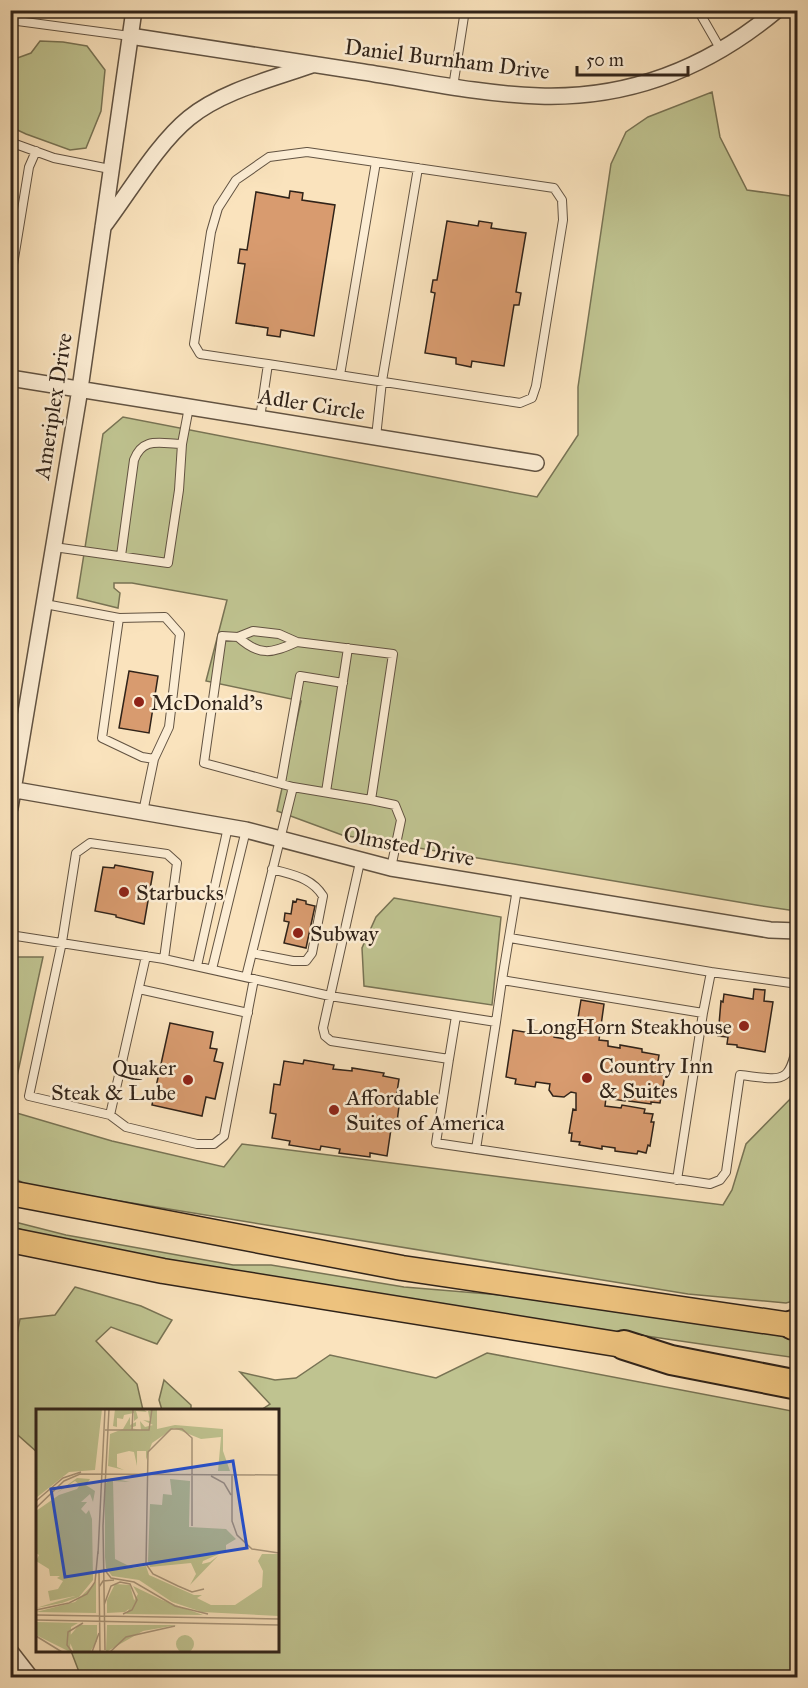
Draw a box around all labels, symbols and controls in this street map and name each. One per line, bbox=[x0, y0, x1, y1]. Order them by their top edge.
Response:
street label: Daniel Burnham Drive bbox=[343, 33, 551, 85]
scale bar bbox=[577, 39, 688, 77]
text: 50 m bbox=[586, 49, 624, 71]
street label: Ameriplex Drive bbox=[28, 331, 78, 482]
street label: Adler Circle bbox=[256, 382, 367, 426]
place label: McDonald's bbox=[151, 689, 263, 716]
marker: McDonald's bbox=[132, 695, 146, 709]
street label: Olmsted Drive bbox=[341, 820, 477, 872]
place label: Starbucks bbox=[136, 879, 224, 906]
marker: Starbucks bbox=[117, 885, 131, 899]
place label: Subway bbox=[310, 920, 379, 947]
marker: Subway bbox=[291, 926, 305, 940]
place label: LongHorn Steakhouse bbox=[526, 1013, 732, 1040]
marker: LongHorn Steakhouse bbox=[737, 1019, 751, 1033]
place label: Country Inn & Suites bbox=[599, 1052, 713, 1104]
place label: Quaker Steak & Lube bbox=[51, 1054, 177, 1106]
marker: Country Inn & Suites bbox=[580, 1071, 594, 1085]
marker: Quaker Steak & Lube bbox=[181, 1073, 195, 1087]
place label: Affordable Suites of America bbox=[345, 1084, 505, 1136]
marker: Affordable Suites of America bbox=[327, 1103, 341, 1117]
inset map bbox=[36, 1409, 279, 1652]

